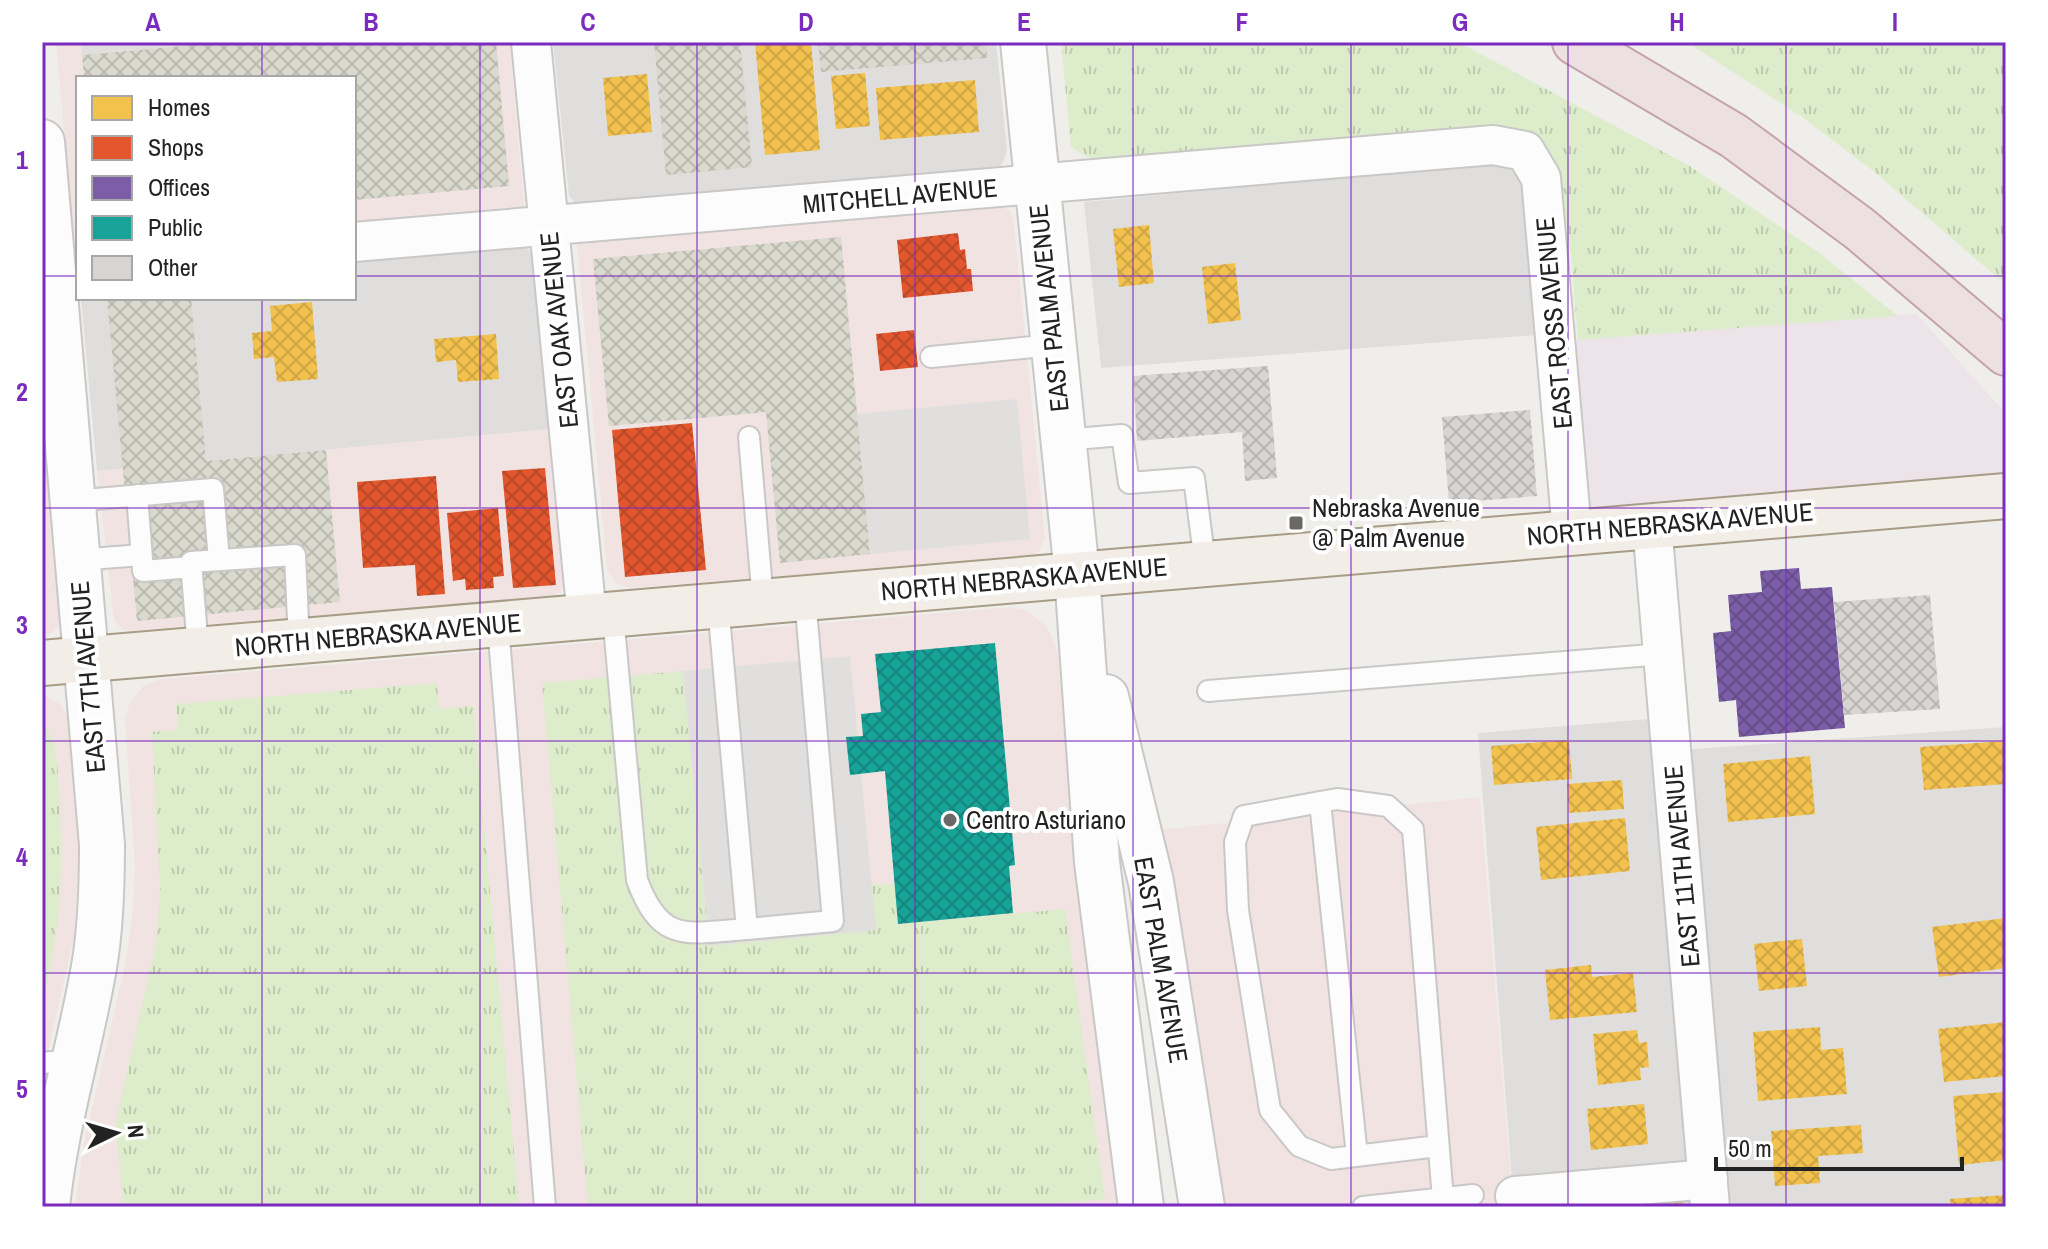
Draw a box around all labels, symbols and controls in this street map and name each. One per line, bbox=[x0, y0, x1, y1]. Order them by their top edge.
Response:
text: A bbox=[145, 4, 161, 39]
text: B bbox=[363, 4, 379, 39]
text: C bbox=[580, 4, 596, 39]
text: D bbox=[798, 4, 814, 39]
text: E bbox=[1017, 4, 1031, 39]
text: F bbox=[1235, 4, 1249, 39]
text: G bbox=[1452, 4, 1468, 39]
text: H bbox=[1669, 4, 1685, 39]
text: I bbox=[1892, 4, 1898, 39]
legend bbox=[76, 76, 356, 300]
text: Homes bbox=[148, 91, 210, 123]
text: Shops bbox=[148, 131, 204, 163]
text: 1 bbox=[16, 142, 28, 177]
street label: MITCHELL AVENUE bbox=[801, 170, 999, 221]
text: Offices bbox=[148, 171, 210, 203]
street label: EAST PALM AVENUE bbox=[1020, 202, 1077, 414]
text: Public bbox=[148, 211, 203, 243]
street label: EAST ROSS AVENUE bbox=[1527, 216, 1580, 430]
street label: EAST OAK AVENUE bbox=[531, 230, 586, 430]
text: Other bbox=[148, 251, 198, 283]
text: 2 bbox=[16, 374, 28, 409]
place label: Nebraska Avenue @ Palm Avenue bbox=[1312, 490, 1480, 555]
street label: NORTH NEBRASKA AVENUE bbox=[1525, 494, 1815, 553]
marker: Nebraska Avenue @ Palm Avenue bbox=[1287, 514, 1305, 532]
street label: NORTH NEBRASKA AVENUE bbox=[879, 549, 1169, 608]
street label: EAST 7TH AVENUE bbox=[62, 580, 113, 774]
street label: NORTH NEBRASKA AVENUE bbox=[233, 605, 523, 664]
text: 3 bbox=[16, 607, 28, 642]
street label: EAST 11TH AVENUE bbox=[1655, 764, 1708, 969]
place label: Centro Asturiano bbox=[966, 802, 1126, 837]
marker: Centro Asturiano bbox=[941, 811, 959, 829]
text: 4 bbox=[16, 839, 28, 874]
street label: EAST PALM AVENUE bbox=[1126, 854, 1197, 1066]
text: 5 bbox=[16, 1071, 28, 1106]
north arrow bbox=[76, 1093, 156, 1173]
scale bar bbox=[1716, 1121, 1962, 1171]
text: N bbox=[120, 1123, 151, 1139]
text: 50 m bbox=[1728, 1132, 1772, 1164]

